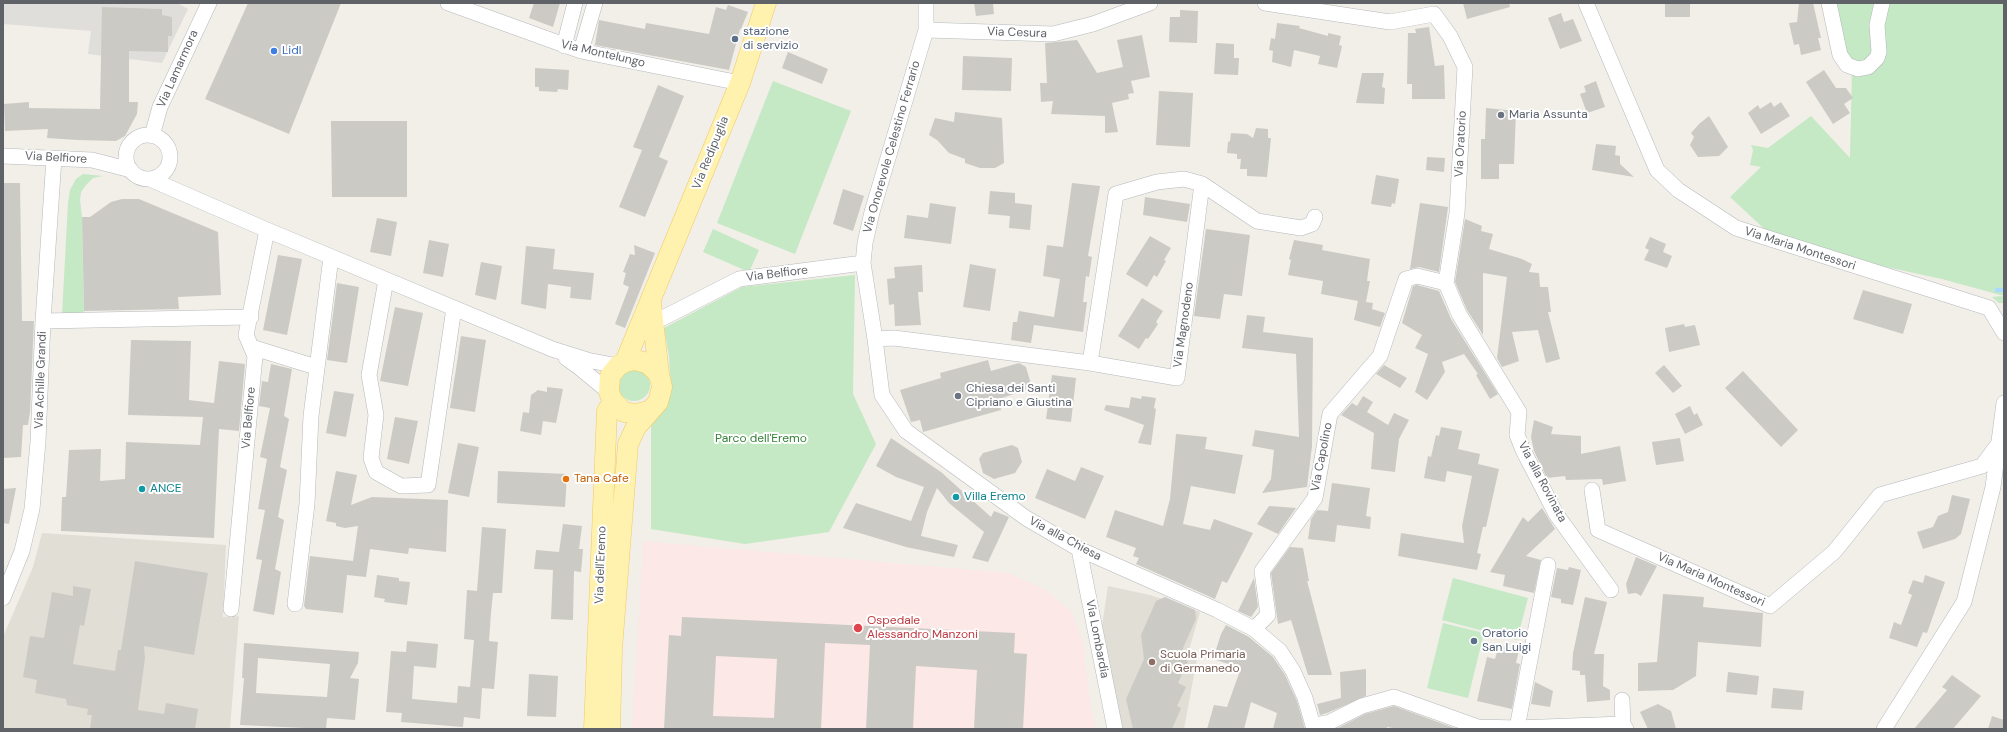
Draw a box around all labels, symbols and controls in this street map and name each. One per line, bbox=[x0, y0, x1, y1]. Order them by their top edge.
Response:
place label: stazione di servizio bbox=[743, 25, 799, 53]
street label: Via Cesura bbox=[987, 25, 1047, 41]
street label: Via Lamarmora bbox=[154, 28, 202, 110]
marker: stazione di servizio bbox=[730, 34, 740, 44]
street label: Via Montelungo bbox=[559, 37, 647, 71]
place label: Lidl bbox=[282, 44, 301, 58]
marker: Lidl bbox=[269, 46, 279, 56]
street label: Via Onorevole Celestino Ferrario bbox=[860, 59, 924, 235]
place label: Maria Assunta bbox=[1509, 108, 1588, 122]
street label: Via Oratorio bbox=[1452, 110, 1470, 178]
marker: Maria Assunta bbox=[1496, 110, 1506, 120]
street label: Via Redipuglia bbox=[690, 114, 732, 192]
street label: Via Belfiore bbox=[25, 149, 87, 167]
street label: Via Maria Montessori bbox=[1743, 224, 1857, 274]
street label: Via Belfiore bbox=[745, 263, 809, 285]
street label: Via Magnodeno bbox=[1171, 281, 1197, 369]
street label: Via Achille Grandi bbox=[32, 331, 50, 429]
place label: Chiesa dei Santi Cipriano e Giustina bbox=[966, 382, 1072, 410]
street label: Via Belfiore bbox=[239, 386, 259, 450]
marker: Chiesa dei Santi Cipriano e Giustina bbox=[953, 391, 963, 401]
street label: Via Capolino bbox=[1308, 421, 1336, 493]
park label: Parco dell'Eremo bbox=[715, 432, 807, 446]
street label: Via alla Rovinata bbox=[1515, 439, 1569, 525]
place label: Tana Cafe bbox=[574, 472, 629, 486]
marker: Tana Cafe bbox=[561, 474, 571, 484]
place label: ANCE bbox=[150, 482, 182, 496]
marker: ANCE bbox=[137, 484, 147, 494]
place label: Villa Eremo bbox=[964, 490, 1026, 504]
marker: Villa Eremo bbox=[951, 492, 961, 502]
street label: Via alla Chiesa bbox=[1026, 514, 1104, 564]
street label: Via dell'Eremo bbox=[592, 526, 610, 604]
street label: Via Maria Montessori bbox=[1655, 550, 1767, 610]
street label: Via Lombardia bbox=[1082, 599, 1112, 679]
place label: Ospedale Alessandro Manzoni bbox=[867, 614, 978, 642]
marker: Ospedale Alessandro Manzoni bbox=[852, 622, 864, 634]
place label: Oratorio San Luigi bbox=[1482, 627, 1531, 655]
marker: Oratorio San Luigi bbox=[1469, 636, 1479, 646]
place label: Scuola Primaria di Germanedo bbox=[1160, 648, 1246, 676]
marker: Scuola Primaria di Germanedo bbox=[1147, 657, 1157, 667]

